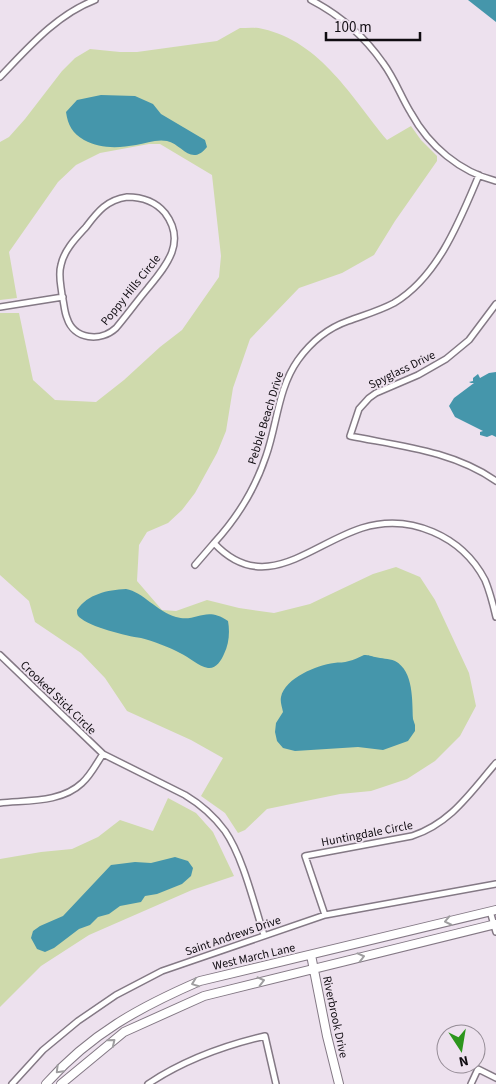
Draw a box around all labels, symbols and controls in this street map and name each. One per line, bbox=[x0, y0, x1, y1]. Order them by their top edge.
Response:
scale bar bbox=[326, 10, 420, 42]
text: 100 m bbox=[334, 17, 372, 38]
street label: Poppy Hills Circle bbox=[97, 251, 165, 329]
street label: Spyglass Drive bbox=[366, 347, 438, 393]
street label: Pebble Beach Drive bbox=[244, 369, 288, 467]
street label: Crooked Stick Circle bbox=[16, 657, 100, 739]
street label: Huntingdale Circle bbox=[320, 817, 414, 851]
street label: Saint Andrews Drive bbox=[183, 912, 283, 960]
one-way arrow bbox=[444, 915, 453, 925]
street label: West March Lane bbox=[211, 939, 297, 975]
one-way arrow bbox=[356, 952, 365, 963]
street label: Riverbrook Drive bbox=[318, 974, 352, 1060]
one-way arrow bbox=[257, 976, 266, 987]
one-way arrow bbox=[191, 977, 200, 987]
north arrow bbox=[436, 1024, 486, 1074]
one-way arrow bbox=[106, 1040, 115, 1048]
text: N bbox=[457, 1050, 470, 1071]
one-way arrow bbox=[56, 1064, 65, 1073]

